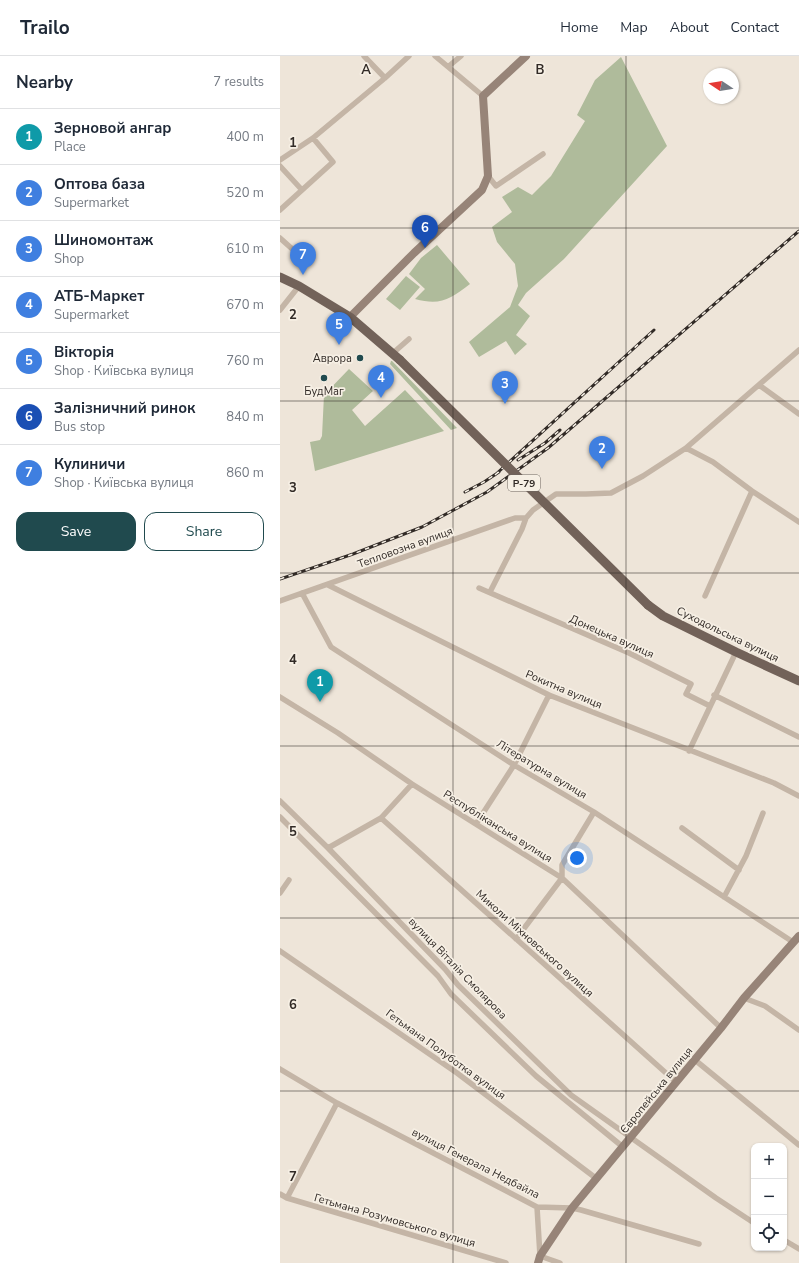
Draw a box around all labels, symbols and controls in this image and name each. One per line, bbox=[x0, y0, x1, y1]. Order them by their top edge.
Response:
text: Trailo bbox=[20, 15, 70, 41]
text: Home bbox=[560, 18, 598, 37]
text: Map bbox=[620, 18, 648, 37]
text: About bbox=[670, 18, 709, 37]
text: Contact bbox=[731, 18, 779, 37]
text: A bbox=[361, 61, 371, 79]
text: B bbox=[536, 61, 545, 79]
north arrow bbox=[703, 68, 739, 104]
text: Nearby bbox=[16, 71, 73, 94]
text: 7 results bbox=[213, 73, 264, 91]
text: Зерновой ангар bbox=[54, 118, 172, 138]
text: 1 bbox=[25, 128, 33, 146]
text: 400 m bbox=[226, 128, 264, 146]
text: 1 bbox=[289, 134, 297, 152]
text: Place bbox=[54, 138, 86, 156]
text: Оптова база bbox=[54, 174, 145, 194]
text: 2 bbox=[25, 184, 33, 202]
text: 520 m bbox=[226, 184, 264, 202]
text: Supermarket bbox=[54, 194, 129, 212]
pin: 6 bbox=[412, 215, 438, 248]
text: Шиномонтаж bbox=[54, 230, 153, 250]
text: 3 bbox=[25, 240, 33, 258]
text: 610 m bbox=[226, 240, 264, 258]
pin: 7 bbox=[290, 242, 316, 275]
text: Shop bbox=[54, 250, 84, 268]
text: АТБ-Маркет bbox=[54, 286, 144, 306]
text: 4 bbox=[25, 296, 33, 314]
text: 670 m bbox=[226, 296, 264, 314]
text: Supermarket bbox=[54, 306, 129, 324]
text: 2 bbox=[289, 306, 297, 324]
pin: 5 bbox=[326, 312, 352, 345]
text: Вікторія bbox=[54, 342, 114, 362]
place label: Аврора bbox=[313, 351, 352, 366]
text: 5 bbox=[25, 352, 33, 370]
text: 760 m bbox=[226, 352, 264, 370]
marker: Аврора bbox=[355, 353, 365, 363]
text: Shop · Київська вулиця bbox=[54, 362, 194, 380]
pin: 4 bbox=[368, 365, 394, 398]
pin: 3 bbox=[492, 371, 518, 404]
marker: БудМаг bbox=[319, 373, 329, 383]
place label: БудМаг bbox=[304, 384, 344, 399]
text: Залізничний ринок bbox=[54, 398, 195, 418]
text: 6 bbox=[25, 408, 33, 426]
text: 840 m bbox=[226, 408, 264, 426]
text: Bus stop bbox=[54, 418, 105, 436]
pin: 2 bbox=[589, 436, 615, 469]
text: Кулиничи bbox=[54, 454, 125, 474]
text: 7 bbox=[25, 464, 33, 482]
text: 860 m bbox=[226, 464, 264, 482]
text: Shop · Київська вулиця bbox=[54, 474, 194, 492]
road number: Р-79 bbox=[508, 475, 540, 491]
text: 3 bbox=[289, 479, 297, 497]
button: Save bbox=[16, 512, 136, 551]
button: Share bbox=[144, 512, 264, 551]
street label: Тепловозна вулиця bbox=[355, 523, 455, 572]
street label: Суходольська вулиця bbox=[674, 603, 782, 666]
street label: Донецька вулиця bbox=[567, 611, 656, 662]
text: 4 bbox=[289, 651, 297, 669]
street label: Рокитна вулиця bbox=[523, 667, 605, 712]
pin: 1 bbox=[307, 669, 333, 702]
street label: Літературна вулиця bbox=[494, 736, 590, 802]
street label: Республіканська вулиця bbox=[440, 787, 555, 866]
text: 5 bbox=[289, 823, 297, 841]
your location bbox=[567, 848, 587, 868]
street label: Миколи Міхновського вулиця bbox=[473, 886, 597, 1000]
street label: вулиця Віталія Смолярова bbox=[405, 914, 510, 1022]
text: 6 bbox=[289, 996, 297, 1014]
street label: Гетьмана Полуботка вулиця bbox=[383, 1006, 509, 1103]
street label: Європейська вулиця bbox=[617, 1044, 696, 1137]
street label: вулиця Генерала Недбайла bbox=[409, 1125, 542, 1202]
map controls bbox=[751, 1143, 787, 1251]
button: + bbox=[751, 1143, 787, 1179]
text: 7 bbox=[289, 1168, 297, 1186]
button: − bbox=[751, 1179, 787, 1215]
street label: Гетьмана Розумовського вулиця bbox=[312, 1190, 477, 1251]
button: locate bbox=[751, 1215, 787, 1251]

